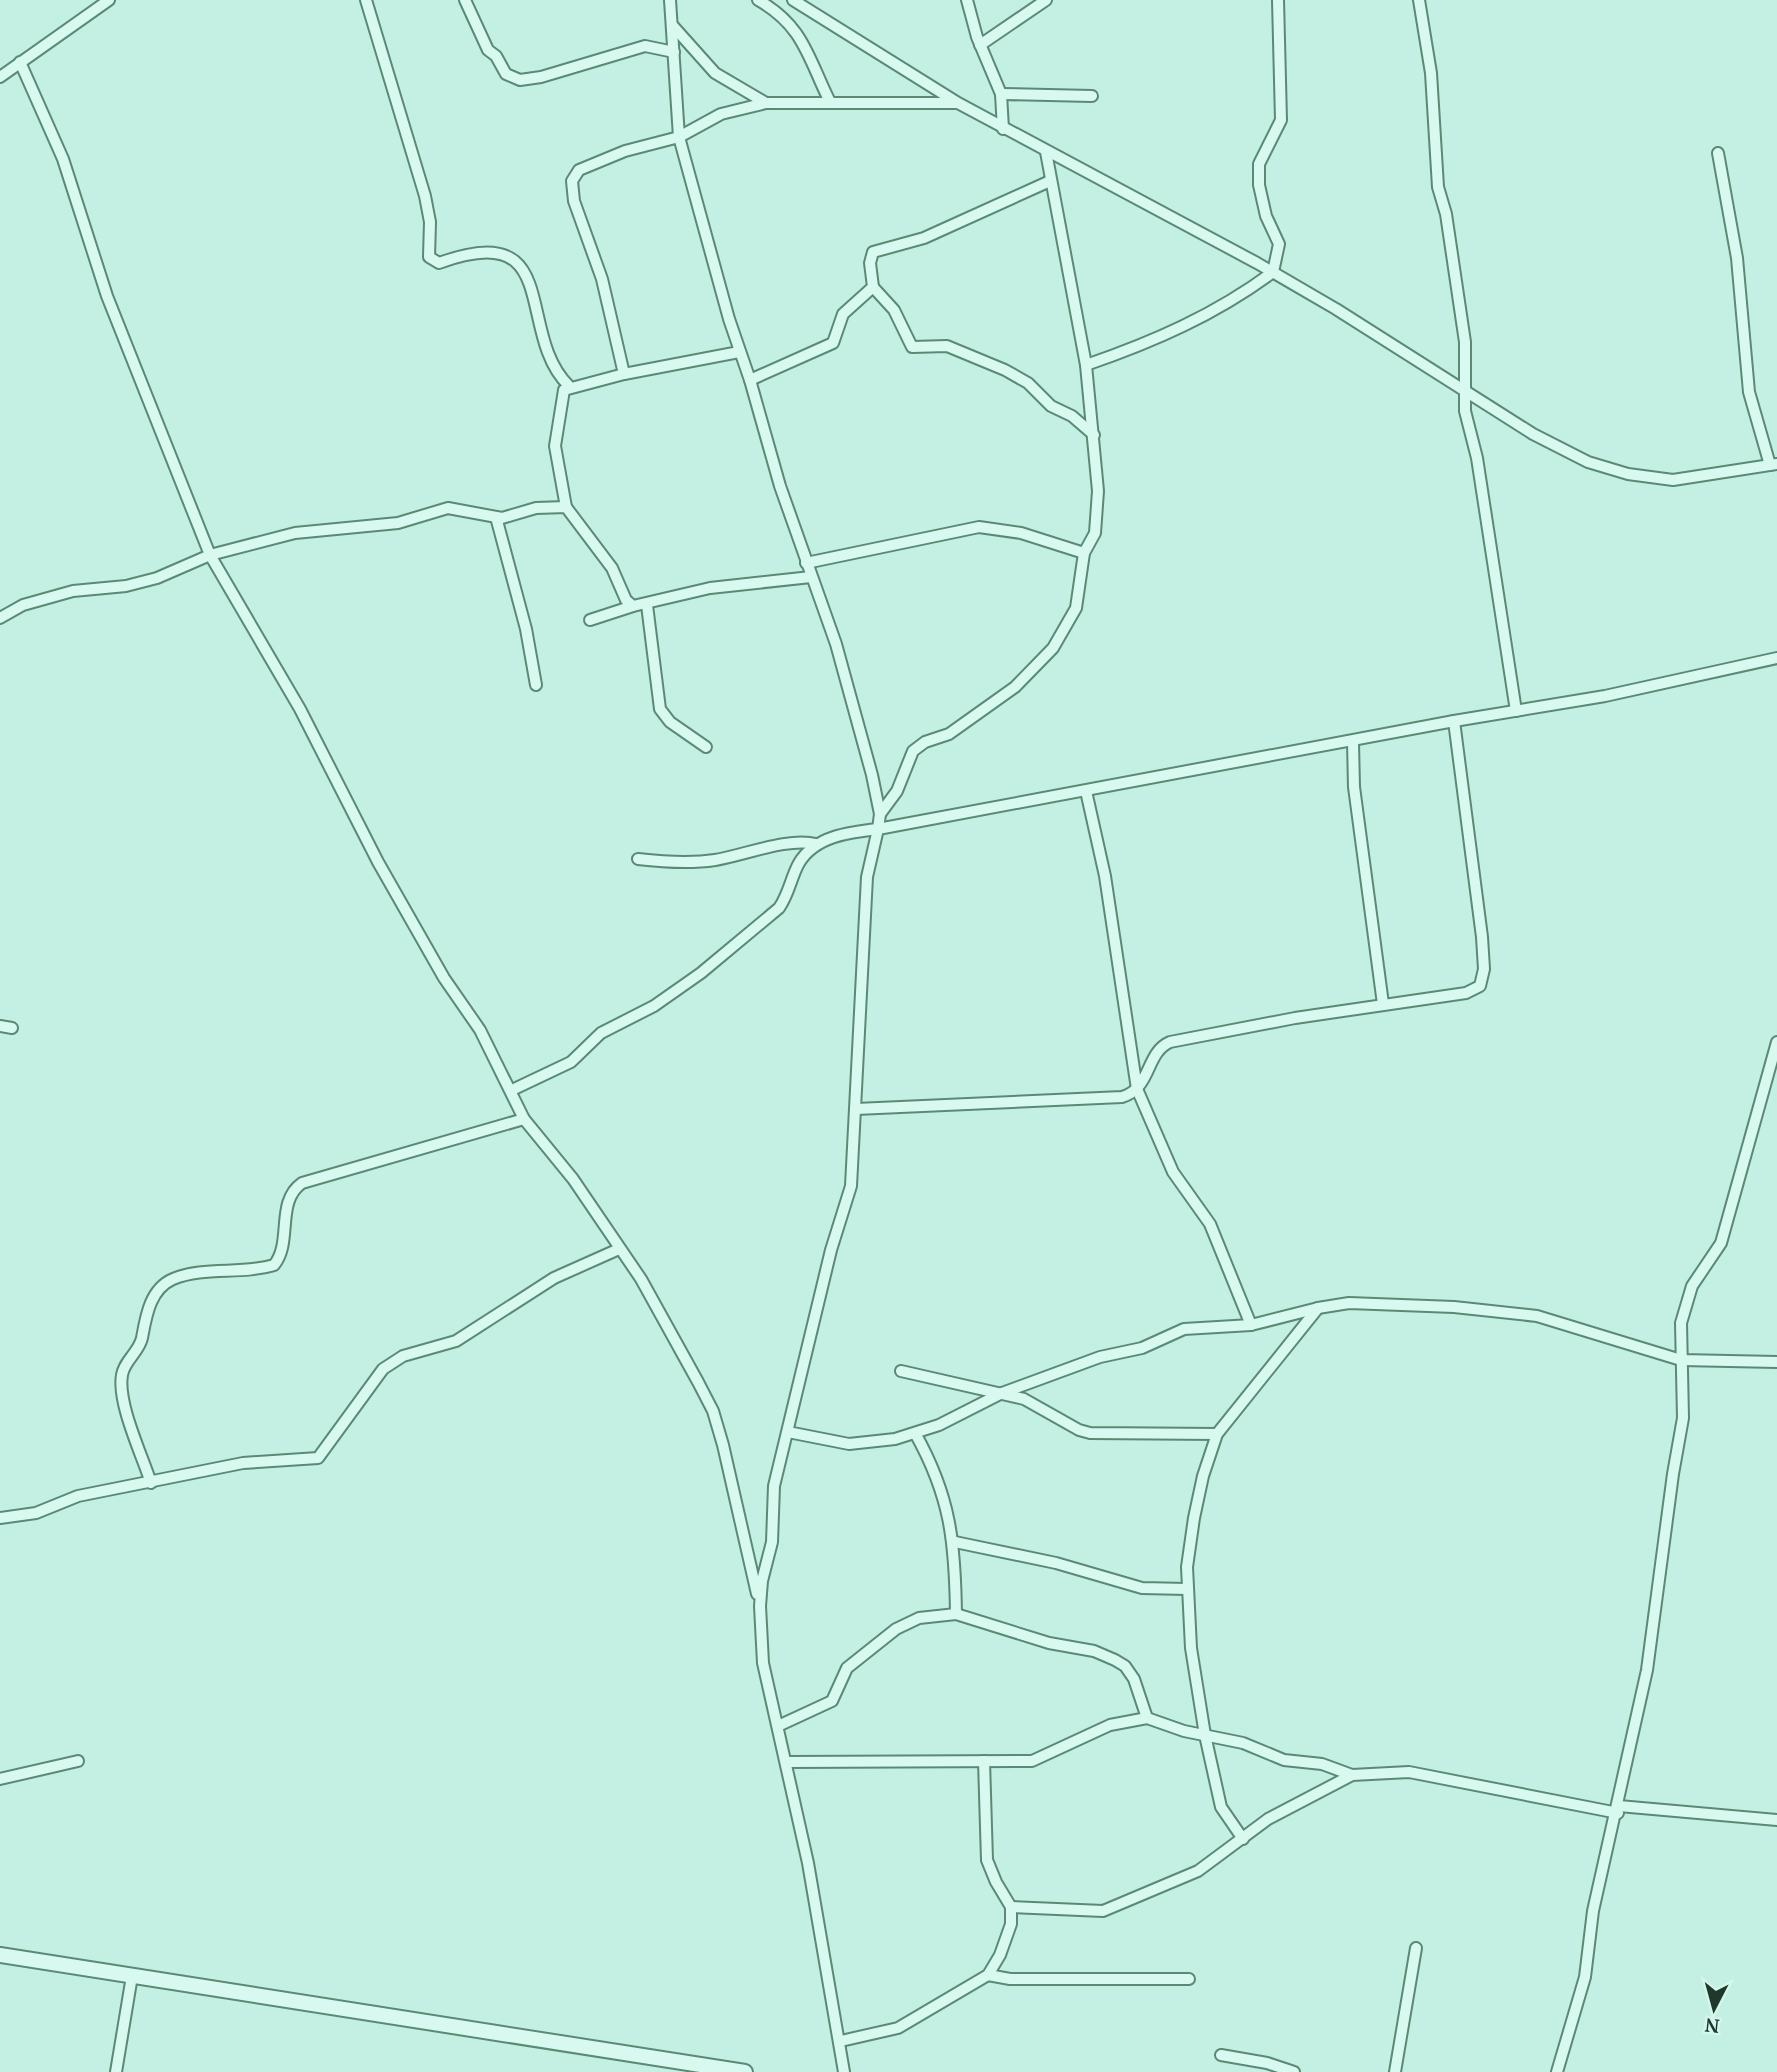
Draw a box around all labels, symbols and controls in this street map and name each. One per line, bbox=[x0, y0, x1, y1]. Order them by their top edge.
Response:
north arrow bbox=[1679, 1974, 1749, 2044]
text: N bbox=[1703, 2013, 1721, 2040]

